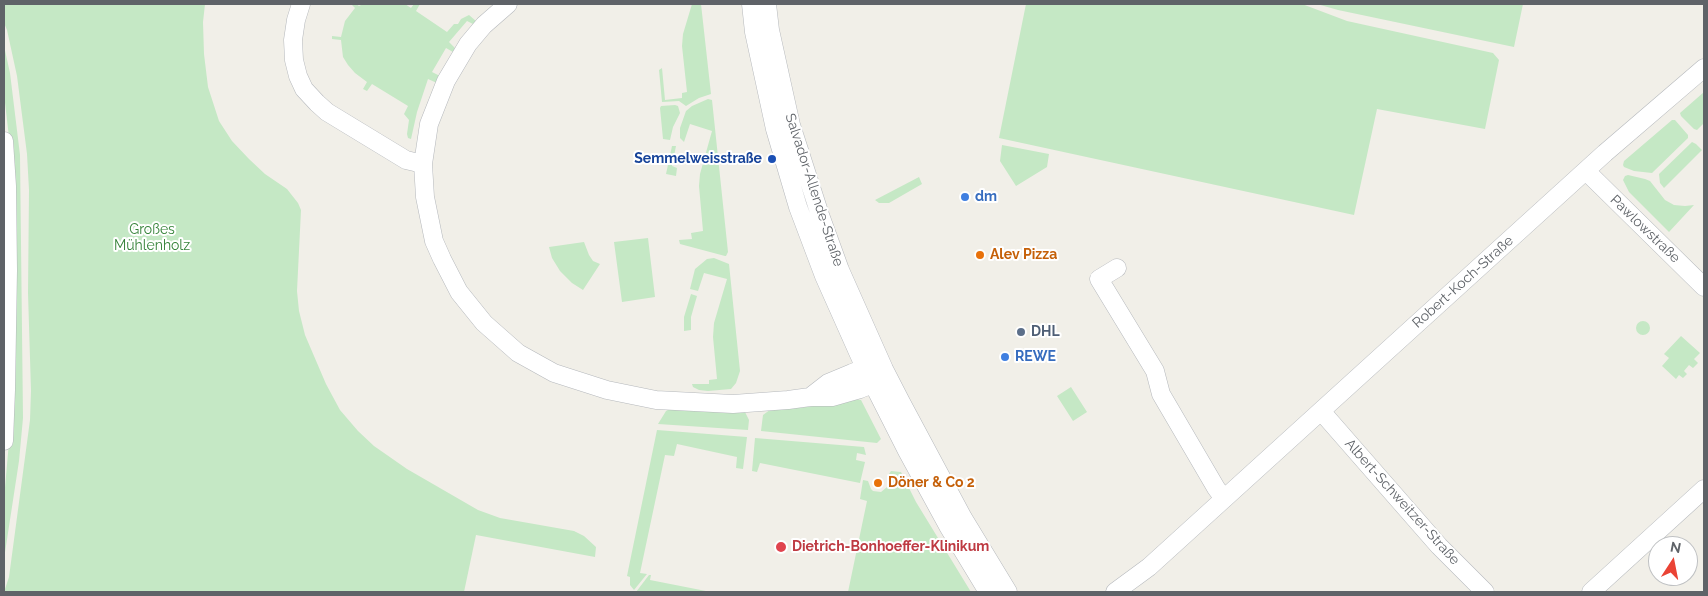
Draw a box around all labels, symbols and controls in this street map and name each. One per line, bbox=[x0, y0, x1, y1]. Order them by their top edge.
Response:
street label: Salvador-Allende-Straße bbox=[781, 111, 847, 269]
place label: Semmelweisstraße bbox=[634, 151, 762, 167]
marker: Semmelweisstraße bbox=[766, 153, 778, 165]
place label: dm bbox=[975, 189, 997, 205]
marker: dm bbox=[959, 191, 971, 203]
street label: Pawlowstraße bbox=[1607, 192, 1683, 266]
park label: Großes Mühlenholz bbox=[114, 222, 190, 254]
street label: Robert-Koch-Straße bbox=[1409, 232, 1517, 332]
place label: Alev Pizza bbox=[990, 247, 1057, 263]
marker: Alev Pizza bbox=[974, 249, 986, 261]
place label: DHL bbox=[1031, 324, 1060, 340]
marker: DHL bbox=[1015, 326, 1027, 338]
place label: REWE bbox=[1015, 349, 1056, 365]
marker: REWE bbox=[999, 351, 1011, 363]
street label: Albert-Schweitzer-Straße bbox=[1341, 436, 1463, 568]
place label: Döner & Co 2 bbox=[888, 475, 975, 491]
marker: Döner & Co 2 bbox=[872, 477, 884, 489]
north arrow bbox=[1648, 536, 1698, 586]
text: N bbox=[1669, 538, 1682, 556]
place label: Dietrich-Bonhoeffer-Klinikum bbox=[792, 539, 989, 555]
marker: Dietrich-Bonhoeffer-Klinikum bbox=[774, 540, 788, 554]

